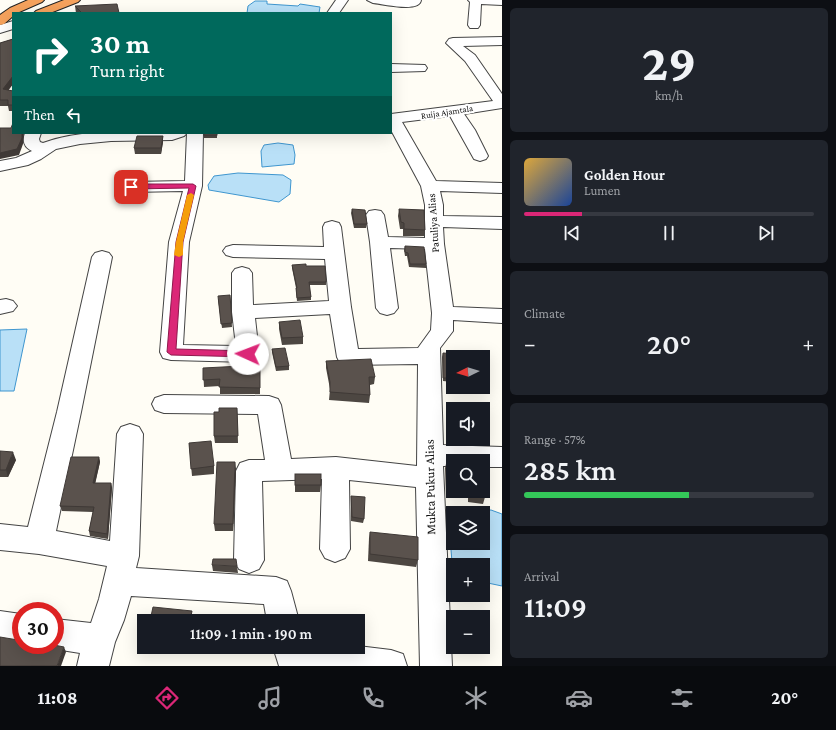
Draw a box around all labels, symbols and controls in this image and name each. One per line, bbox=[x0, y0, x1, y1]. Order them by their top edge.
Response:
icon: right bbox=[24, 28, 76, 80]
text: 30 m bbox=[90, 28, 150, 59]
text: 29 bbox=[642, 33, 696, 91]
text: Turn right bbox=[90, 61, 164, 81]
text: km/h bbox=[655, 88, 683, 103]
street label: Ruija Ajamtala bbox=[420, 103, 474, 122]
icon: left bbox=[63, 104, 85, 126]
text: Then bbox=[24, 107, 55, 123]
text: Golden Hour bbox=[584, 167, 665, 183]
pin bbox=[114, 170, 148, 204]
icon: arrive bbox=[120, 176, 142, 198]
text: Lumen bbox=[584, 183, 620, 198]
street label: Patuliya Alias bbox=[425, 193, 442, 253]
icon: previous bbox=[561, 222, 583, 244]
icon: pause bbox=[658, 222, 680, 244]
icon: next bbox=[755, 222, 777, 244]
text: Climate bbox=[524, 306, 565, 321]
text: 20° bbox=[647, 327, 691, 360]
text: − bbox=[524, 331, 536, 356]
text: + bbox=[802, 331, 814, 356]
position arrow bbox=[227, 333, 269, 375]
north arrow bbox=[446, 350, 490, 394]
map controls bbox=[446, 350, 490, 654]
button: sound bbox=[446, 402, 490, 446]
text: Range · 57% bbox=[524, 432, 585, 447]
street label: Mukta Pukur Alias bbox=[422, 439, 438, 535]
text: 285 km bbox=[524, 453, 616, 486]
button: search bbox=[446, 454, 490, 498]
button: layers bbox=[446, 506, 490, 550]
button: + bbox=[446, 558, 490, 602]
text: Arrival bbox=[524, 569, 559, 584]
text: 11:09 bbox=[524, 590, 587, 623]
speed limit sign: 30 bbox=[12, 602, 64, 654]
button: − bbox=[446, 610, 490, 654]
text: 11:09 · 1 min · 190 m bbox=[190, 626, 312, 642]
icon: directions bbox=[153, 684, 181, 712]
icon: music bbox=[256, 684, 284, 712]
icon: phone bbox=[359, 684, 387, 712]
icon: climate bbox=[462, 684, 490, 712]
icon: car bbox=[565, 684, 593, 712]
icon: filters bbox=[668, 684, 696, 712]
text: 11:08 bbox=[38, 688, 77, 708]
text: 20° bbox=[771, 688, 798, 708]

